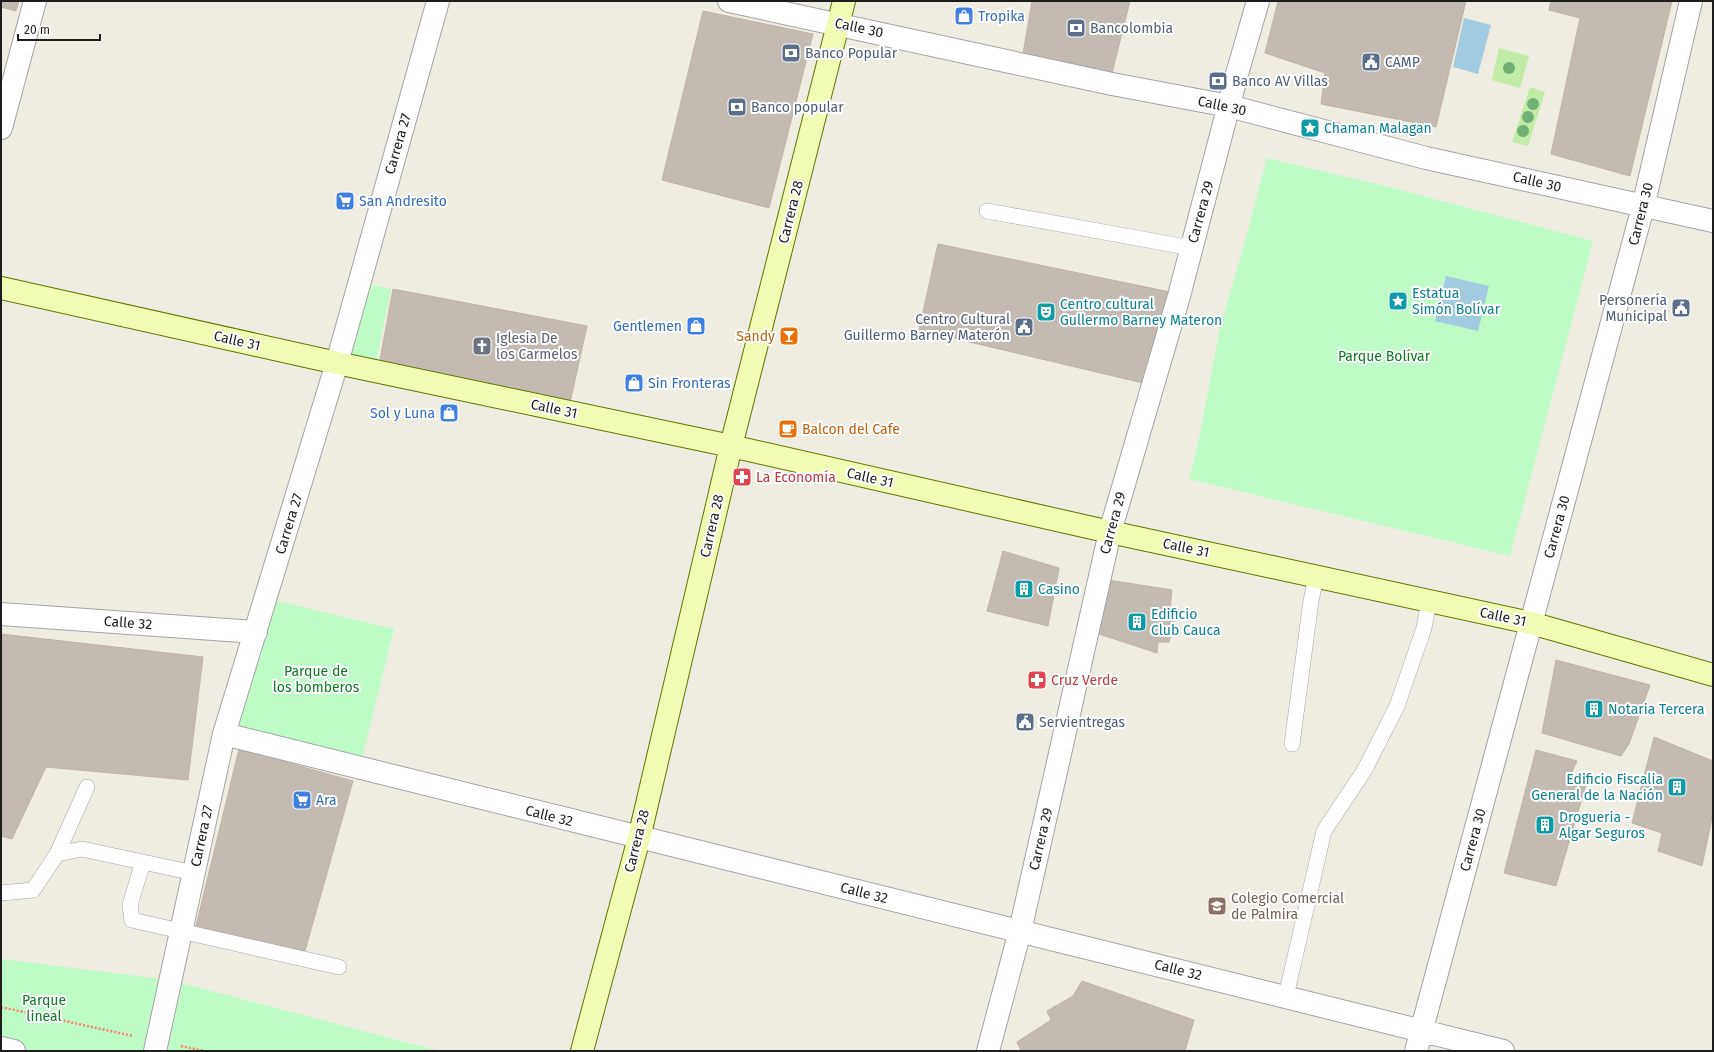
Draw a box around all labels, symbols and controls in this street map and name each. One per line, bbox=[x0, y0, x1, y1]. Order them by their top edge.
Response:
shop icon: Tropika bbox=[953, 5, 975, 27]
place label: Tropika bbox=[978, 8, 1025, 25]
street label: Calle 30 bbox=[833, 15, 885, 41]
scale bar bbox=[18, 16, 100, 42]
bank icon: Bancolombia bbox=[1065, 17, 1087, 39]
place label: Bancolombia bbox=[1090, 20, 1173, 37]
text: 20 m bbox=[24, 23, 50, 37]
bank icon: Banco Popular bbox=[780, 42, 802, 64]
place label: Banco Popular bbox=[805, 45, 898, 62]
public building icon: CAMP bbox=[1360, 51, 1382, 73]
place label: CAMP bbox=[1385, 54, 1420, 71]
bank icon: Banco AV Villas bbox=[1207, 70, 1229, 92]
place label: Banco AV Villas bbox=[1232, 73, 1328, 90]
street label: Calle 30 bbox=[1196, 93, 1248, 119]
bank icon: Banco popular bbox=[726, 96, 748, 118]
place label: Banco popular bbox=[751, 99, 844, 116]
street label: Carrera 27 bbox=[381, 112, 415, 176]
place icon: Chaman Malagan bbox=[1299, 117, 1321, 139]
place label: Chaman Malagan bbox=[1324, 120, 1432, 137]
street label: Calle 30 bbox=[1511, 168, 1563, 196]
street label: Carrera 28 bbox=[775, 179, 807, 245]
street label: Carrera 29 bbox=[1185, 179, 1217, 245]
street label: Carrera 30 bbox=[1625, 181, 1657, 247]
supermarket icon: San Andresito bbox=[334, 190, 356, 212]
place label: San Andresito bbox=[359, 193, 447, 210]
place label: Estatua Simón Bolívar bbox=[1412, 285, 1501, 318]
place icon: Estatua Simón Bolívar bbox=[1387, 290, 1409, 312]
place label: Personería Municipal bbox=[1599, 292, 1667, 325]
place label: Centro cultural Gullermo Barney Materon bbox=[1060, 296, 1222, 329]
public building icon: Personería Municipal bbox=[1670, 297, 1692, 319]
theatre icon: Centro cultural Gullermo Barney Materon bbox=[1035, 301, 1057, 323]
place label: Centro Cultural Guillermo Barney Materón bbox=[844, 311, 1010, 344]
shop icon: Gentlemen bbox=[685, 315, 707, 337]
public building icon: Centro Cultural Guillermo Barney Materón bbox=[1013, 316, 1035, 338]
place label: Gentlemen bbox=[613, 318, 682, 335]
bar icon: Sandy bbox=[778, 325, 800, 347]
street label: Calle 31 bbox=[212, 327, 262, 355]
place label: Sandy bbox=[736, 328, 775, 345]
place label: Iglesia De los Carmelos bbox=[496, 330, 578, 363]
church icon: Iglesia De los Carmelos bbox=[471, 335, 493, 357]
park label: Parque Bolívar bbox=[1338, 348, 1431, 365]
shop icon: Sin Fronteras bbox=[623, 372, 645, 394]
place label: Sin Fronteras bbox=[648, 375, 731, 392]
street label: Calle 31 bbox=[529, 396, 579, 422]
shop icon: Sol y Luna bbox=[438, 402, 460, 424]
place label: Sol y Luna bbox=[370, 405, 435, 422]
cafe icon: Balcon del Cafe bbox=[777, 418, 799, 440]
place label: Balcon del Cafe bbox=[802, 421, 900, 438]
street label: Calle 31 bbox=[845, 464, 895, 492]
pharmacy icon: La Economía bbox=[731, 466, 753, 488]
place label: La Economía bbox=[756, 469, 836, 486]
street label: Carrera 29 bbox=[1097, 490, 1129, 556]
street label: Carrera 27 bbox=[272, 492, 306, 556]
street label: Carrera 28 bbox=[696, 493, 728, 559]
street label: Carrera 30 bbox=[1540, 494, 1574, 560]
street label: Calle 31 bbox=[1161, 535, 1211, 561]
building icon: Casino bbox=[1013, 578, 1035, 600]
place label: Casino bbox=[1038, 581, 1080, 598]
street label: Calle 31 bbox=[1478, 604, 1528, 630]
place label: Edificio Club Cauca bbox=[1151, 606, 1221, 639]
building icon: Edificio Club Cauca bbox=[1126, 611, 1148, 633]
street label: Calle 32 bbox=[103, 613, 153, 633]
park label: Parque de los bomberos bbox=[273, 663, 360, 696]
pharmacy icon: Cruz Verde bbox=[1026, 669, 1048, 691]
place label: Cruz Verde bbox=[1051, 672, 1118, 689]
building icon: Notaria Tercera bbox=[1583, 698, 1605, 720]
place label: Notaria Tercera bbox=[1608, 701, 1705, 718]
public building icon: Servientregas bbox=[1014, 711, 1036, 733]
place label: Servientregas bbox=[1039, 714, 1125, 731]
place label: Edificio Fiscalia General de la Nación bbox=[1531, 771, 1663, 804]
building icon: Edificio Fiscalia General de la Nación bbox=[1666, 776, 1688, 798]
supermarket icon: Ara bbox=[291, 789, 313, 811]
place label: Ara bbox=[316, 792, 337, 809]
street label: Calle 32 bbox=[523, 802, 575, 830]
street label: Carrera 27 bbox=[187, 804, 217, 868]
street label: Carrera 29 bbox=[1026, 806, 1056, 872]
street label: Carrera 30 bbox=[1456, 807, 1490, 873]
street label: Carrera 28 bbox=[621, 808, 653, 874]
place label: Drogueria - Algar Seguros bbox=[1559, 809, 1646, 842]
building icon: Drogueria - Algar Seguros bbox=[1534, 814, 1556, 836]
street label: Calle 32 bbox=[838, 879, 890, 907]
place label: Colegio Comercial de Palmira bbox=[1231, 890, 1344, 923]
school or university icon: Colegio Comercial de Palmira bbox=[1206, 895, 1228, 917]
street label: Calle 32 bbox=[1152, 956, 1204, 984]
park label: Parque lineal bbox=[22, 992, 66, 1025]

